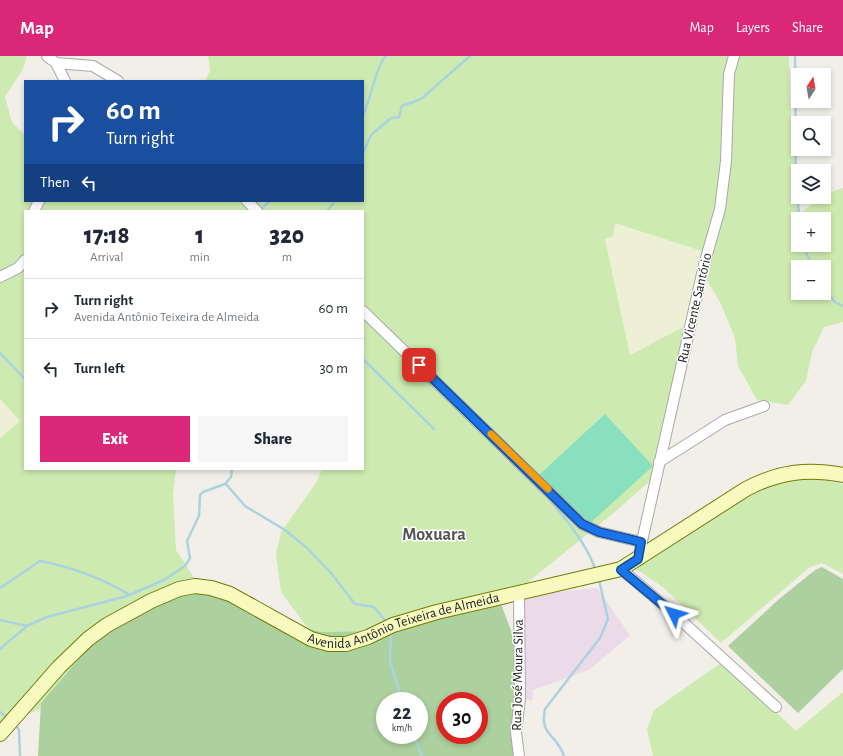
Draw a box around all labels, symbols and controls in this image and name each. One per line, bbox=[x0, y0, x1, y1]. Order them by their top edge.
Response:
text: Map bbox=[20, 19, 54, 38]
text: Map bbox=[689, 21, 714, 35]
text: Layers bbox=[736, 21, 770, 35]
text: Share bbox=[792, 21, 823, 35]
north arrow bbox=[791, 68, 831, 108]
map controls bbox=[791, 68, 831, 300]
icon: right bbox=[40, 96, 92, 148]
text: 60 m bbox=[106, 97, 161, 125]
button: search bbox=[791, 116, 831, 156]
text: Turn right bbox=[106, 130, 175, 148]
button: layers bbox=[791, 164, 831, 204]
icon: left bbox=[78, 172, 100, 194]
text: Then bbox=[40, 175, 70, 190]
button: + bbox=[791, 212, 831, 252]
text: 17:18 bbox=[84, 224, 130, 248]
text: 1 bbox=[195, 224, 204, 248]
text: 320 bbox=[270, 224, 304, 248]
text: Arrival bbox=[90, 251, 123, 264]
text: min bbox=[189, 251, 210, 264]
text: m bbox=[282, 251, 292, 264]
street label: Rua Vicente Santório bbox=[676, 252, 714, 364]
button: − bbox=[791, 260, 831, 300]
text: Turn right bbox=[74, 293, 133, 308]
icon: right bbox=[40, 298, 62, 320]
text: 60 m bbox=[319, 301, 348, 316]
text: Avenida Antônio Teixeira de Almeida bbox=[74, 311, 259, 324]
pin bbox=[402, 348, 436, 382]
icon: arrive bbox=[408, 354, 430, 376]
icon: left bbox=[40, 358, 62, 380]
text: Turn left bbox=[74, 361, 125, 376]
text: 30 m bbox=[319, 361, 348, 376]
button: Exit bbox=[40, 416, 190, 462]
button: Share bbox=[198, 416, 348, 462]
district label: Moxuara bbox=[402, 526, 466, 544]
street label: Avenida Antônio Teixeira de Almeida bbox=[306, 591, 501, 651]
position arrow bbox=[653, 593, 695, 635]
street label: Rua José Moura Silva bbox=[510, 619, 526, 731]
speed limit sign: 30 bbox=[436, 692, 488, 744]
text: 22 bbox=[393, 703, 411, 723]
text: km/h bbox=[392, 723, 412, 733]

